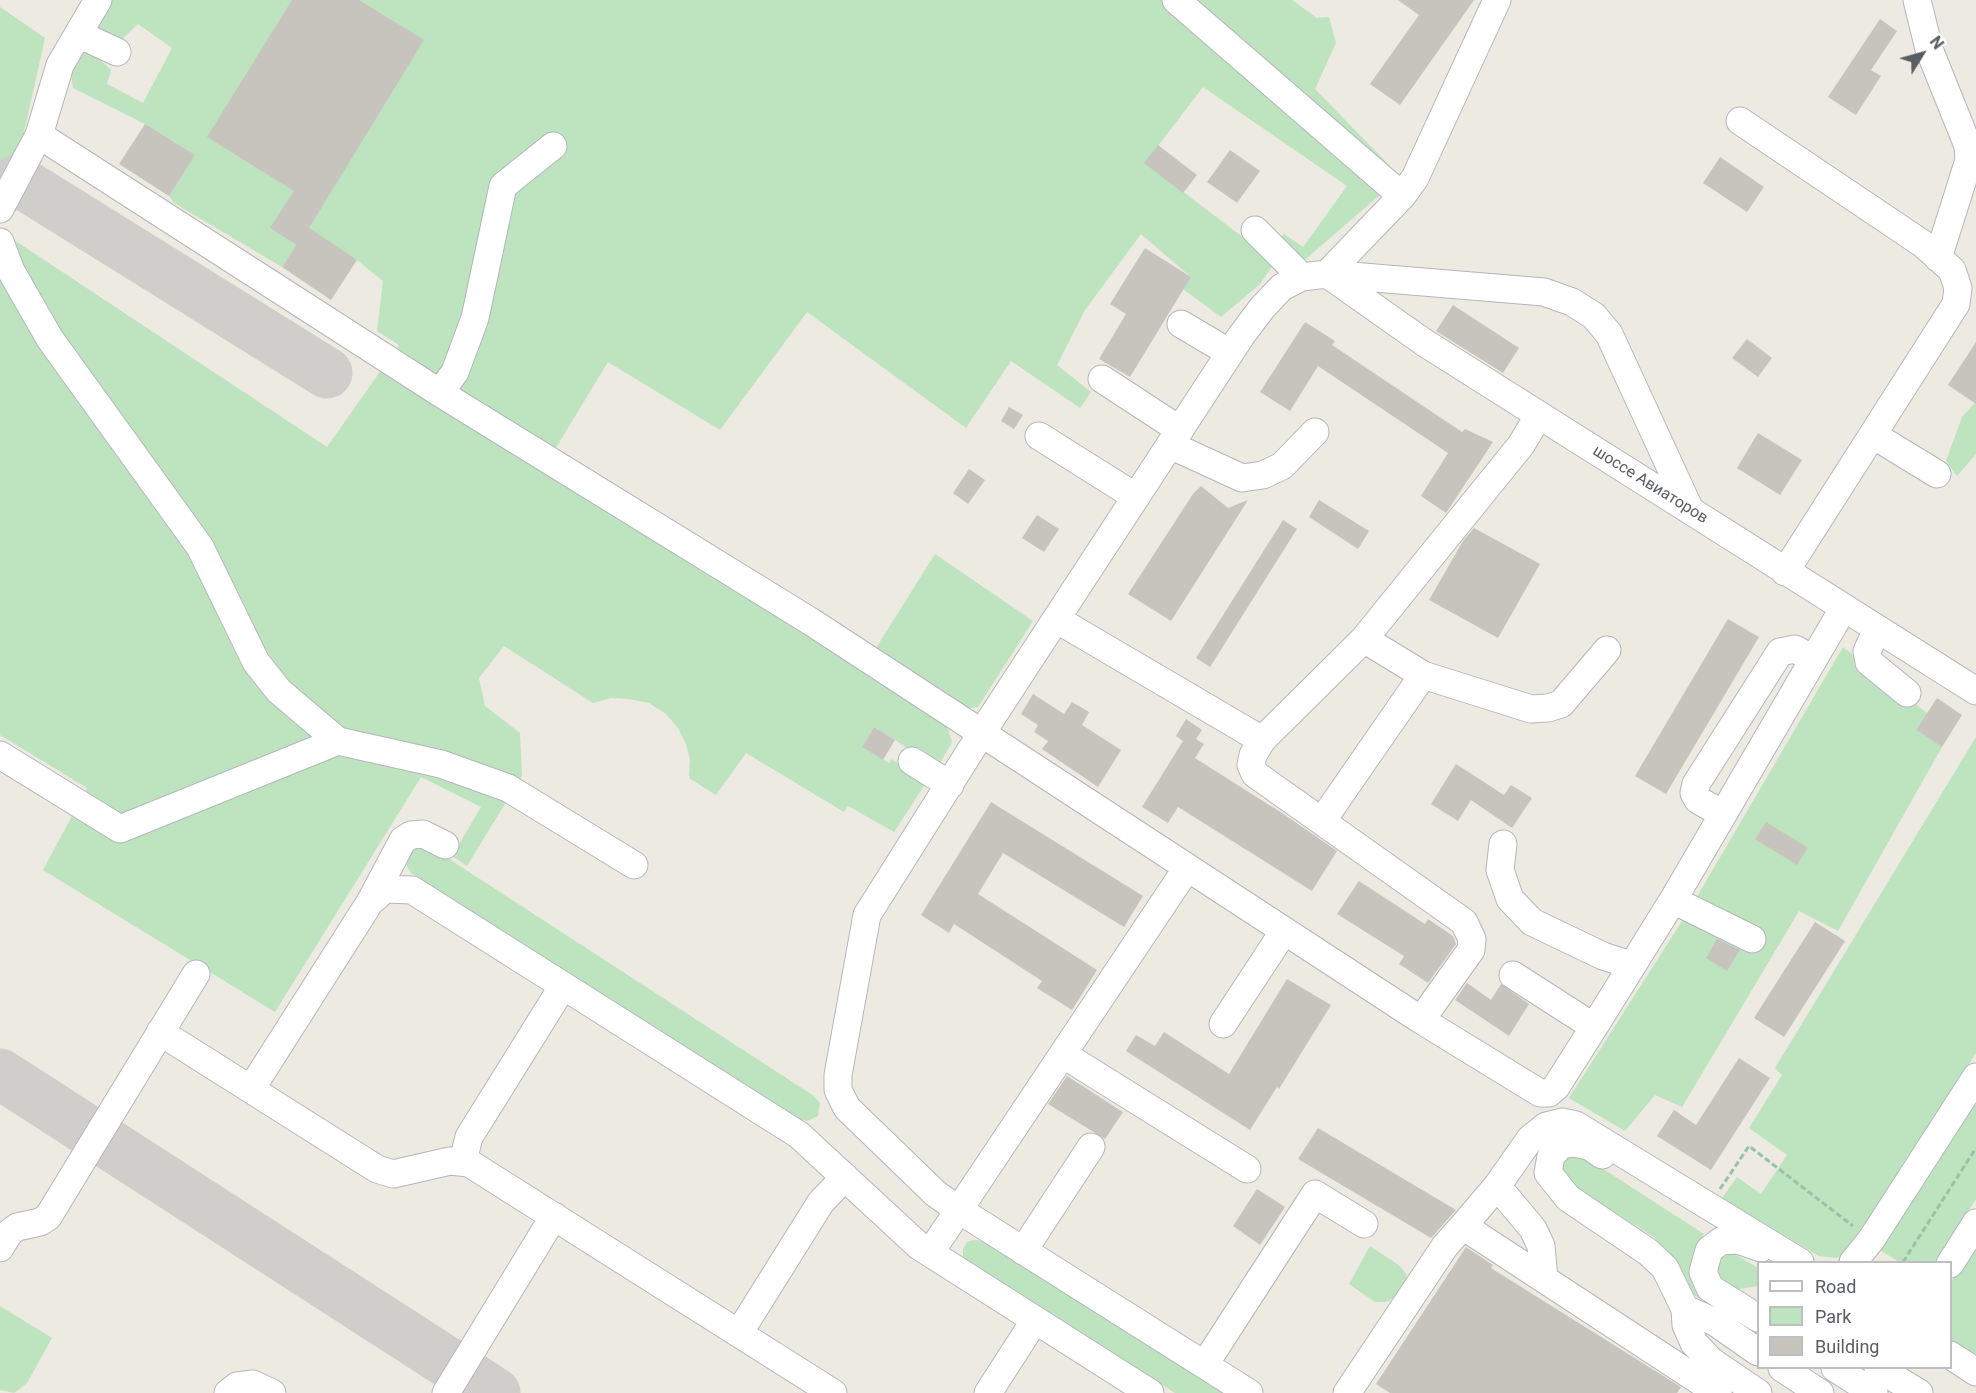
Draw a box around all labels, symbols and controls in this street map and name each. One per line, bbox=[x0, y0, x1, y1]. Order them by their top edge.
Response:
north arrow bbox=[1892, 24, 1952, 84]
text: N bbox=[1926, 33, 1948, 53]
street label: шоссе Авиаторов bbox=[1589, 442, 1711, 528]
legend bbox=[1757, 1261, 1952, 1369]
text: Road bbox=[1815, 1276, 1856, 1297]
text: Park bbox=[1815, 1306, 1851, 1327]
text: Building bbox=[1815, 1336, 1879, 1357]

